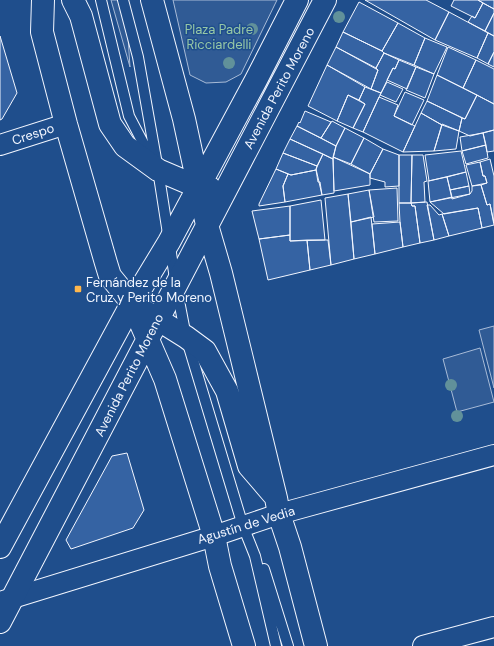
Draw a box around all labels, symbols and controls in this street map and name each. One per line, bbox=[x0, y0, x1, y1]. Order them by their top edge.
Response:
park label: Plaza Padre Ricciardelli bbox=[185, 21, 253, 53]
street label: Avenida Perito Moreno bbox=[240, 24, 318, 152]
street label: Crespo bbox=[10, 119, 57, 149]
place label: Fernández de la Cruz y Perito Moreno bbox=[86, 274, 212, 306]
marker: Fernández de la Cruz y Perito Moreno bbox=[73, 284, 83, 294]
street label: Avenida Perito Moreno bbox=[91, 311, 167, 439]
street label: Agustín de Vedia bbox=[195, 502, 297, 548]

